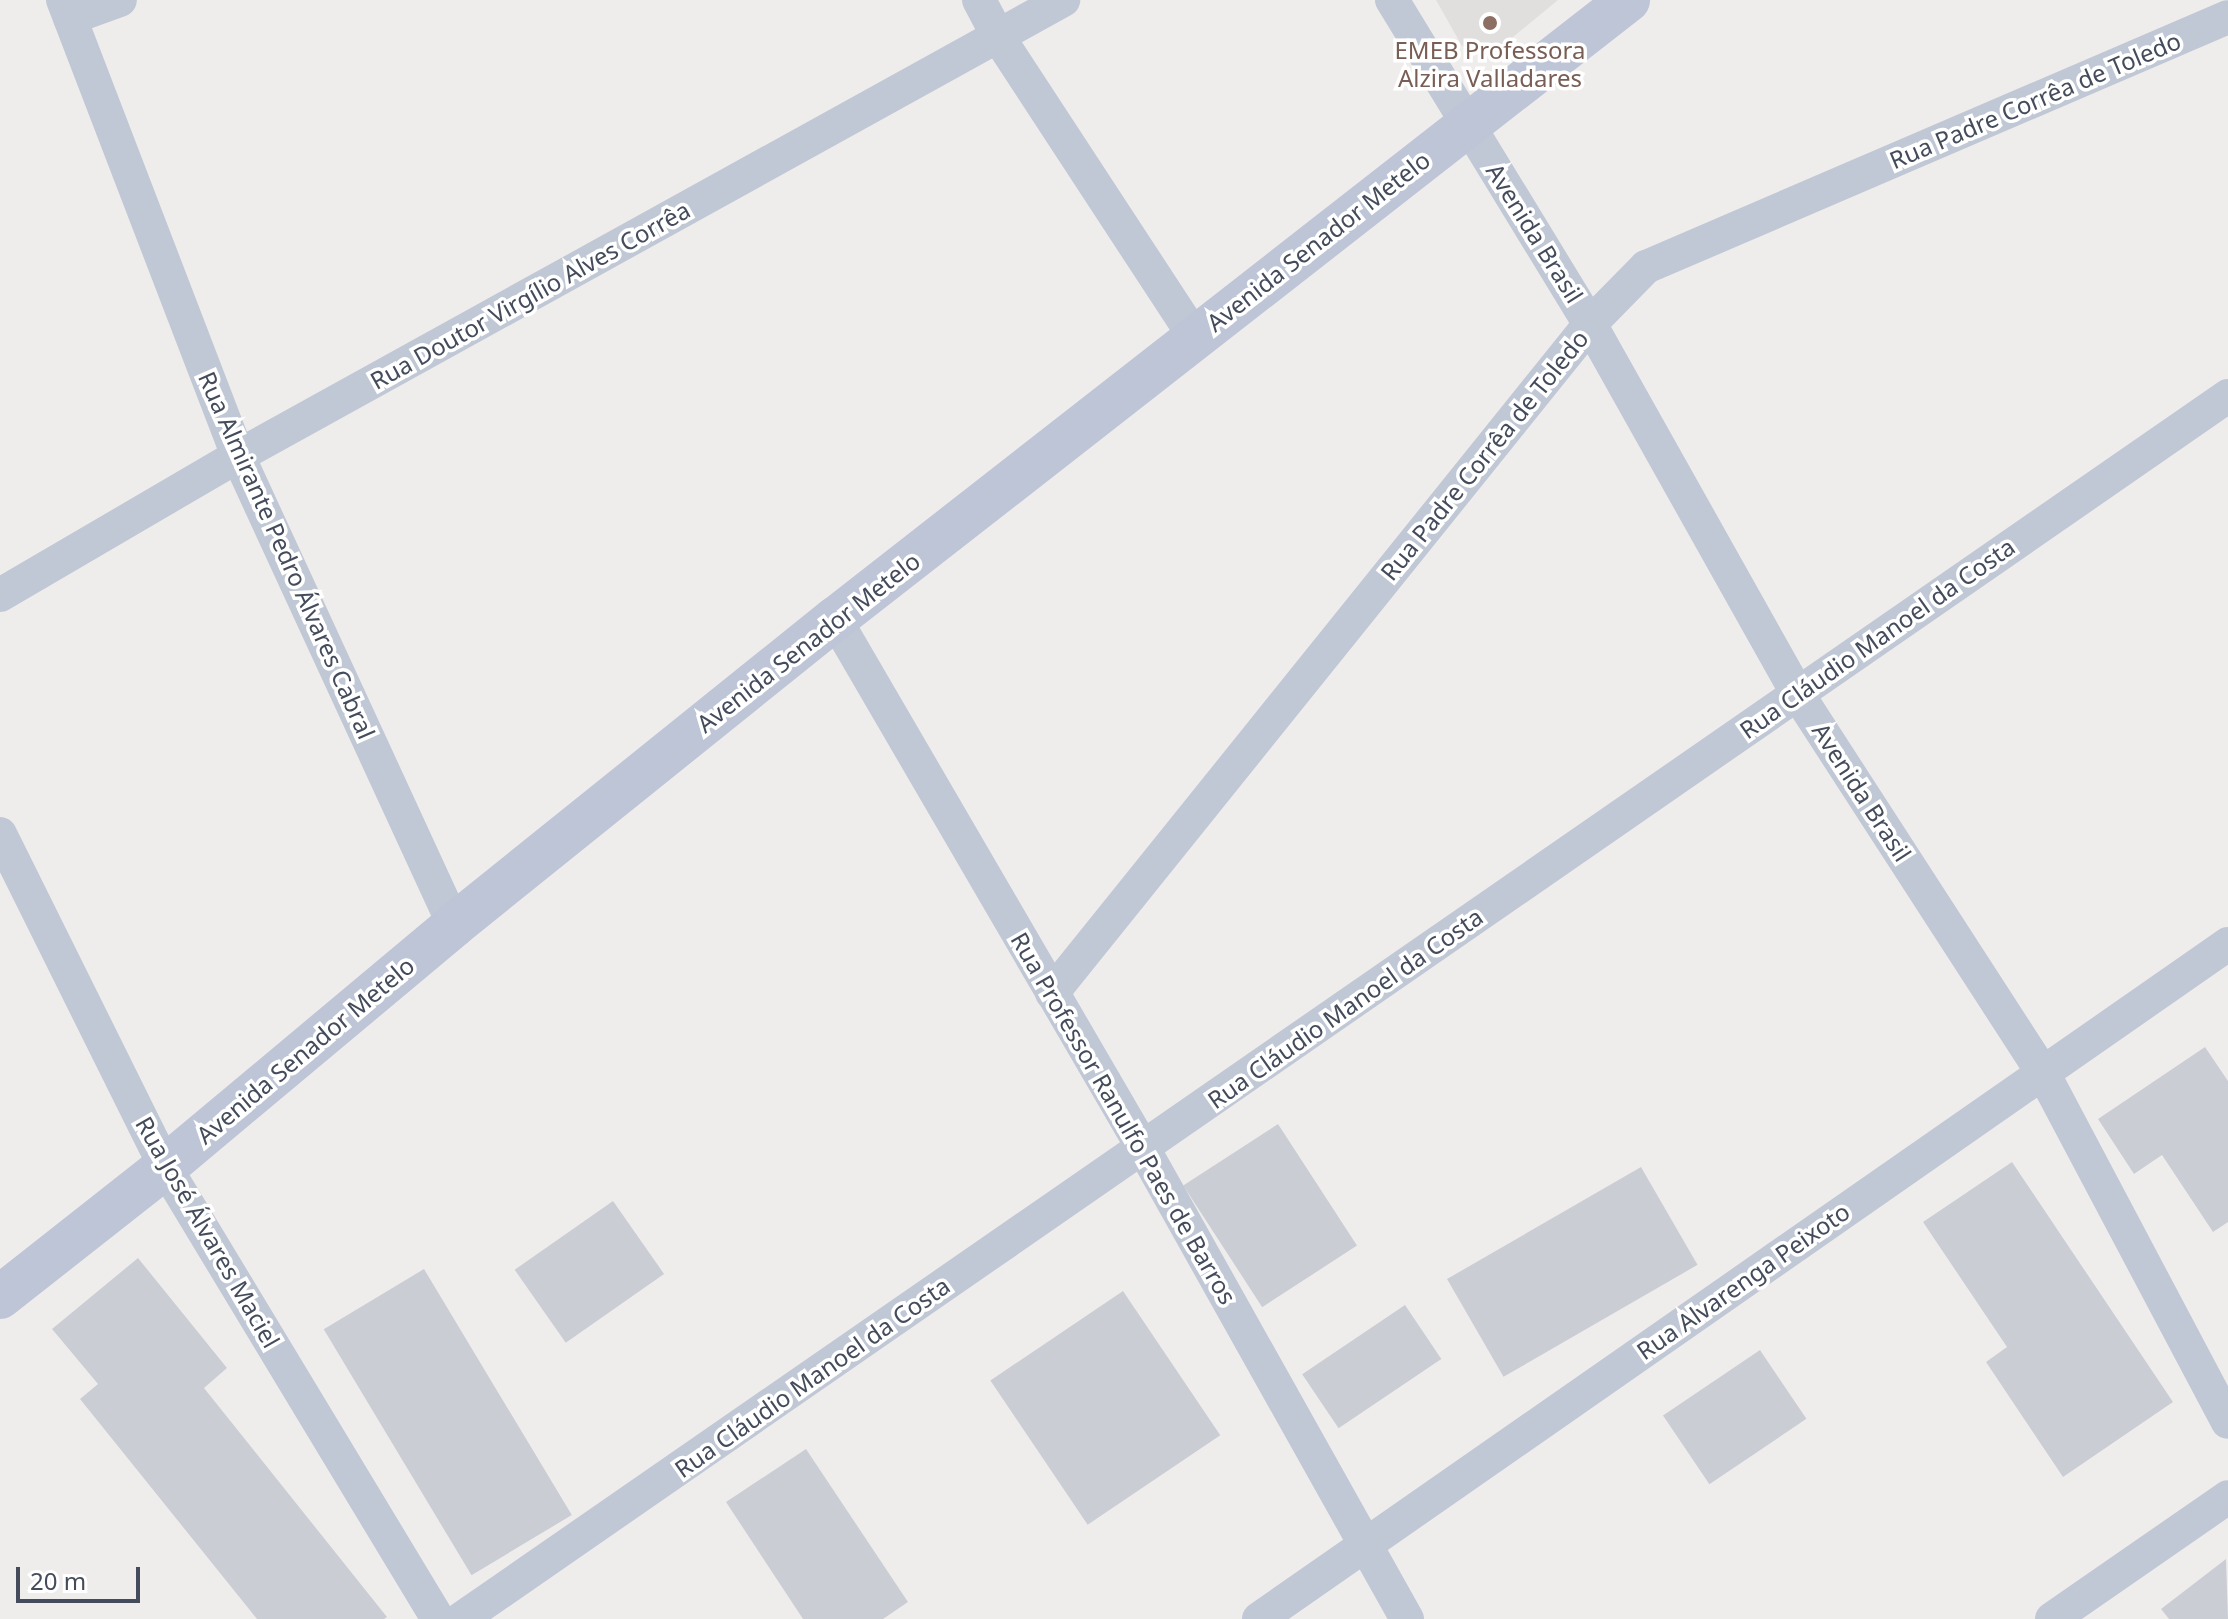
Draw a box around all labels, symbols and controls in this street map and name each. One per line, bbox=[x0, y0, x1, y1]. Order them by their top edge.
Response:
marker: EMEB Professora Alzira Valladares bbox=[1481, 14, 1499, 32]
street label: Rua Padre Corrêa de Toledo bbox=[1885, 26, 2185, 174]
place label: EMEB Professora Alzira Valladares bbox=[1395, 36, 1585, 92]
street label: Avenida Senador Metelo bbox=[1201, 145, 1435, 337]
street label: Avenida Brasil bbox=[1481, 158, 1589, 308]
street label: Rua Doutor Virgílio Alves Corrêa bbox=[365, 195, 695, 395]
street label: Rua Padre Corrêa de Toledo bbox=[1374, 324, 1594, 586]
street label: Rua Almirante Pedro Álvares Cabral bbox=[193, 367, 381, 743]
street label: Rua Cláudio Manoel da Costa bbox=[1734, 532, 2020, 744]
street label: Avenida Senador Metelo bbox=[691, 546, 925, 738]
street label: Avenida Brasil bbox=[1807, 718, 1917, 866]
street label: Rua Cláudio Manoel da Costa bbox=[1202, 902, 1488, 1114]
street label: Rua Professor Ranulfo Paes de Barros bbox=[1005, 927, 1243, 1309]
street label: Avenida Senador Metelo bbox=[190, 951, 420, 1149]
street label: Rua José Álvares Maciel bbox=[130, 1111, 286, 1353]
street label: Rua Alvarenga Peixoto bbox=[1631, 1197, 1855, 1365]
street label: Rua Cláudio Manoel da Costa bbox=[669, 1271, 955, 1483]
scale bar bbox=[20, 1551, 144, 1601]
text: 20 m bbox=[30, 1564, 86, 1597]

